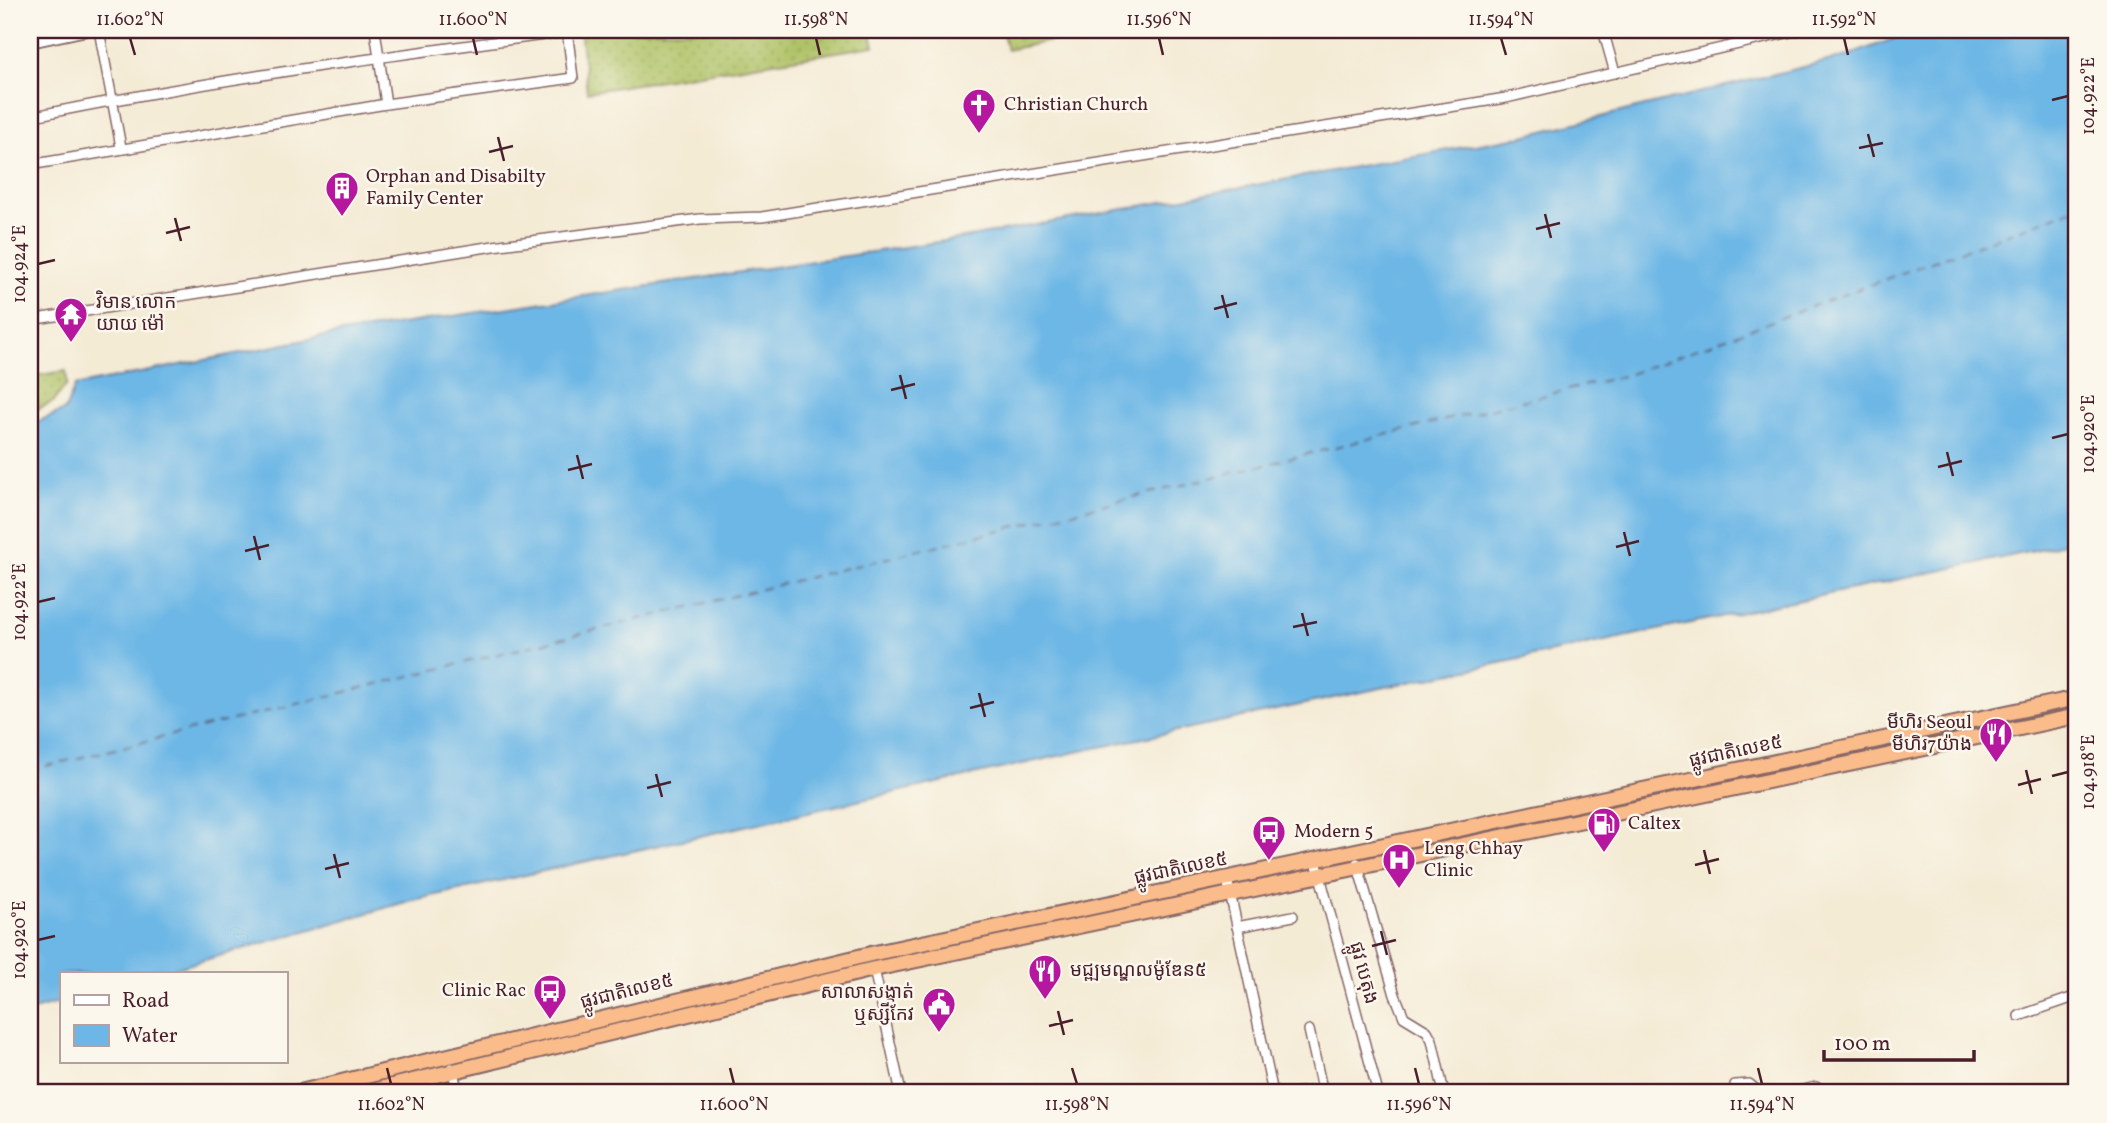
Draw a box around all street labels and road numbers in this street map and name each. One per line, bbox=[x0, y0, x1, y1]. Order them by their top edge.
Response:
street label: ផ្លូវជាតិលេខ៥ bbox=[1687, 729, 1786, 777]
street label: ផ្លូវជាតិលេខ៥ bbox=[1132, 846, 1231, 894]
street label: ផ្លូវ បេតុង bbox=[1340, 939, 1384, 1008]
street label: ផ្លូវជាតិលេខ៥ bbox=[578, 968, 677, 1019]

